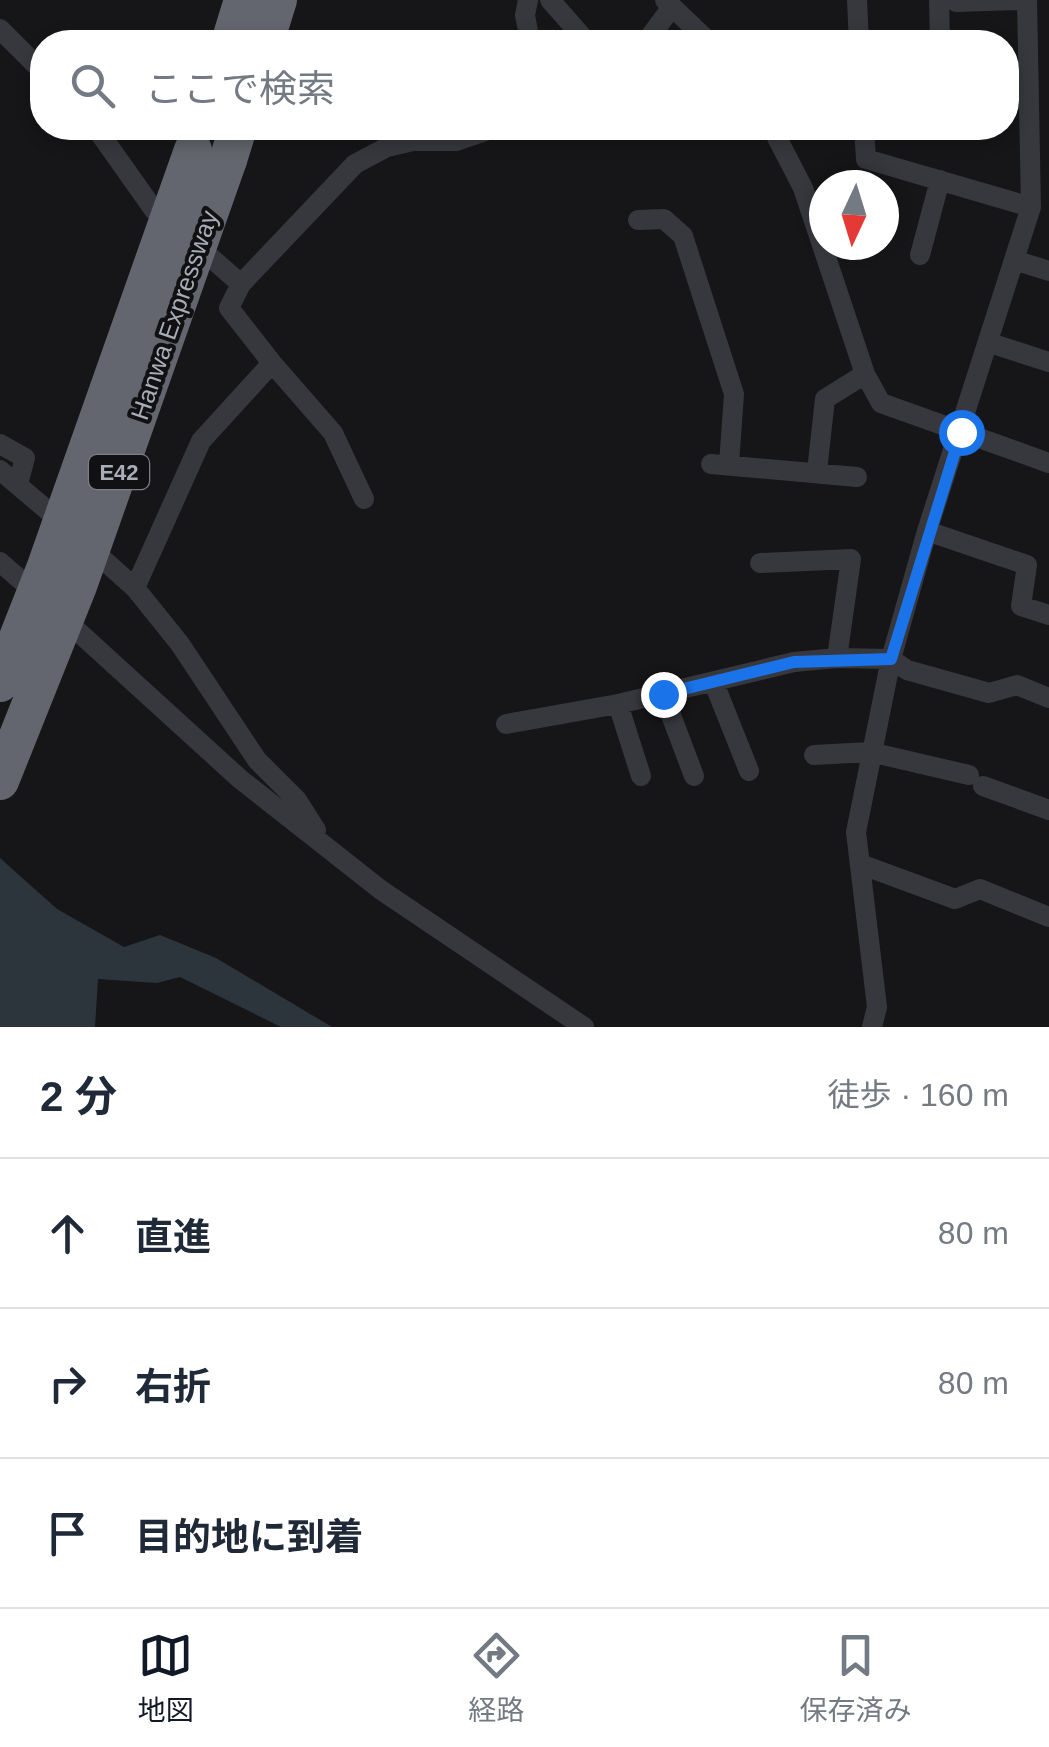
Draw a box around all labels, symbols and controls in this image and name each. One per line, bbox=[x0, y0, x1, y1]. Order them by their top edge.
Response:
search box bbox=[30, 30, 1019, 140]
icon: search bbox=[65, 58, 120, 113]
text: ここで検索 bbox=[145, 68, 335, 110]
north arrow bbox=[809, 170, 899, 260]
street label: Hanwa Expressway bbox=[125, 206, 223, 423]
route start bbox=[939, 410, 985, 456]
road number: E42 bbox=[89, 455, 149, 489]
route end bbox=[641, 672, 687, 718]
text: 2 分 bbox=[40, 1073, 117, 1120]
text: 徒歩 · 160 m bbox=[828, 1077, 1009, 1113]
icon: ahead bbox=[40, 1206, 95, 1261]
text: 80 m bbox=[938, 1215, 1009, 1251]
text: 直進 bbox=[135, 1216, 211, 1258]
icon: right bbox=[40, 1356, 95, 1411]
text: 80 m bbox=[938, 1365, 1009, 1401]
text: 右折 bbox=[135, 1366, 211, 1408]
icon: arrive bbox=[40, 1506, 95, 1561]
text: 目的地に到着 bbox=[135, 1516, 363, 1558]
tab: 地図 bbox=[137, 1628, 194, 1728]
tab: 経路 bbox=[468, 1628, 525, 1728]
tab: 保存済み bbox=[799, 1628, 912, 1728]

